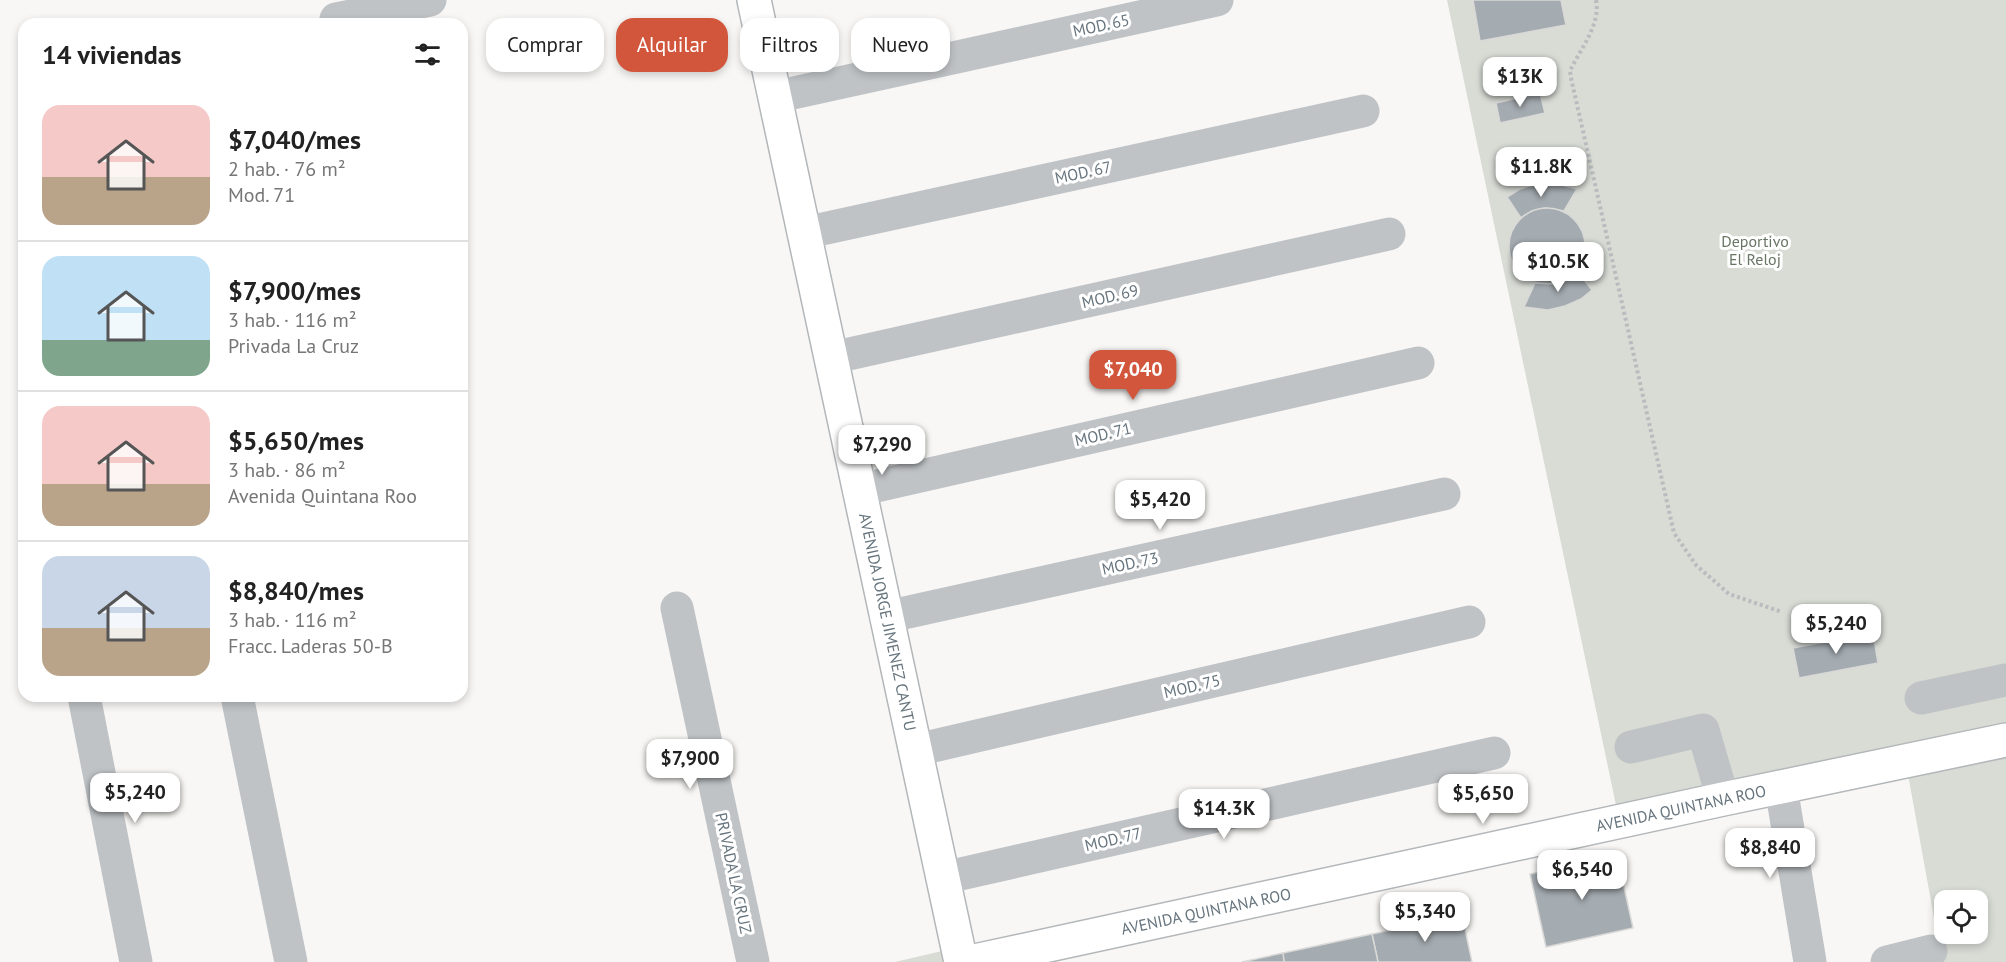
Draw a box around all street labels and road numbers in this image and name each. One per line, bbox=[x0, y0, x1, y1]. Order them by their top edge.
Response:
street label: MOD. 65 bbox=[1071, 9, 1131, 41]
street label: MOD. 67 bbox=[1053, 156, 1113, 188]
street label: MOD. 69 bbox=[1080, 280, 1140, 312]
street label: MOD. 71 bbox=[1073, 418, 1133, 450]
street label: AVENIDA JORGE JIMENEZ CANTU bbox=[855, 511, 921, 733]
street label: MOD. 73 bbox=[1100, 547, 1160, 579]
street label: MOD. 75 bbox=[1162, 670, 1222, 702]
street label: AVENIDA QUINTANA ROO bbox=[1594, 780, 1768, 836]
street label: PRIVADA LA CRUZ bbox=[711, 811, 757, 936]
street label: MOD. 77 bbox=[1083, 823, 1143, 855]
street label: AVENIDA QUINTANA ROO bbox=[1119, 883, 1293, 939]

